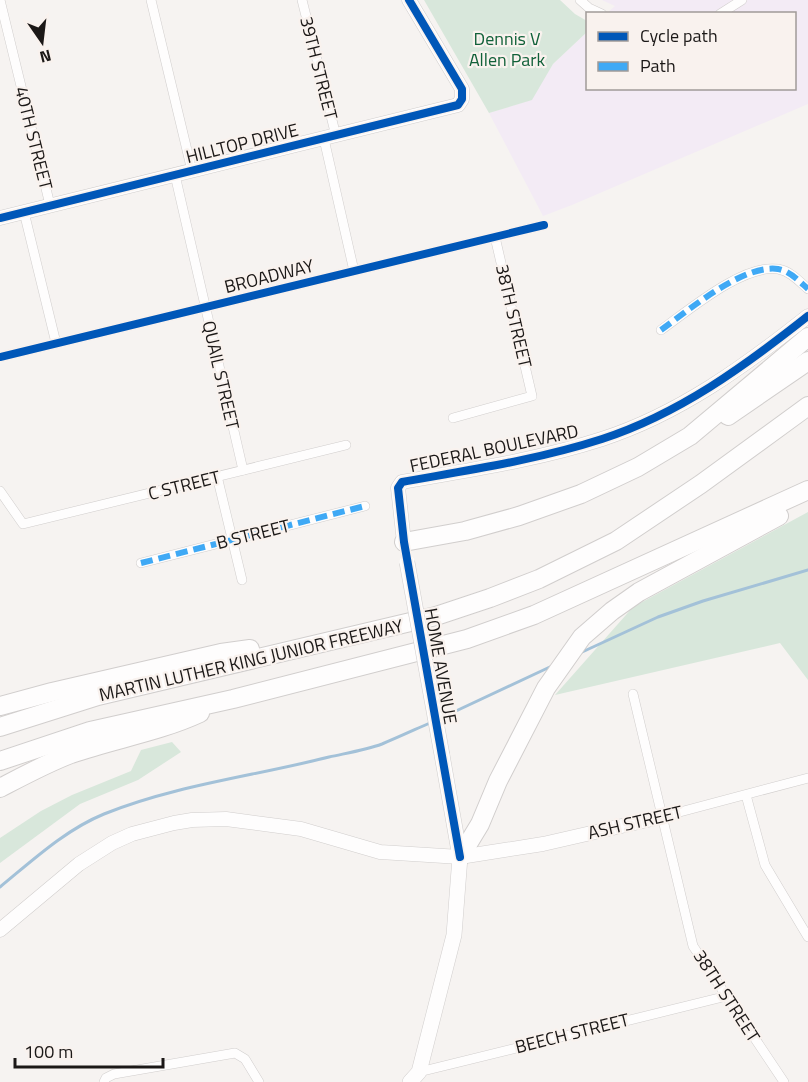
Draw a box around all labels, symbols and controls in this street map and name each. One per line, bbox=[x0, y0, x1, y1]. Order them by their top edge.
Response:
north arrow bbox=[12, 12, 72, 72]
legend bbox=[586, 12, 796, 90]
street label: 39TH STREET bbox=[293, 14, 345, 123]
text: Cycle path bbox=[640, 22, 718, 49]
park label: Dennis V Allen Park bbox=[469, 25, 545, 73]
text: N bbox=[37, 44, 54, 70]
text: Path bbox=[640, 52, 676, 79]
street label: 40TH STREET bbox=[8, 84, 60, 193]
street label: HILLTOP DRIVE bbox=[183, 116, 301, 170]
street label: BROADWAY bbox=[221, 252, 317, 300]
street label: 38TH STREET bbox=[489, 262, 539, 371]
street label: QUAIL STREET bbox=[195, 318, 247, 433]
street label: FEDERAL BOULEVARD bbox=[407, 417, 581, 479]
street label: C STREET bbox=[145, 463, 223, 507]
street label: B STREET bbox=[213, 512, 293, 556]
street label: HOME AVENUE bbox=[418, 606, 464, 726]
street label: MARTIN LUTHER KING JUNIOR FREEWAY bbox=[96, 612, 406, 708]
street label: ASH STREET bbox=[585, 798, 685, 846]
street label: 38TH STREET bbox=[687, 944, 767, 1048]
street label: BEECH STREET bbox=[512, 1006, 632, 1060]
scale bar bbox=[15, 1031, 164, 1069]
text: 100 m bbox=[24, 1038, 73, 1065]

